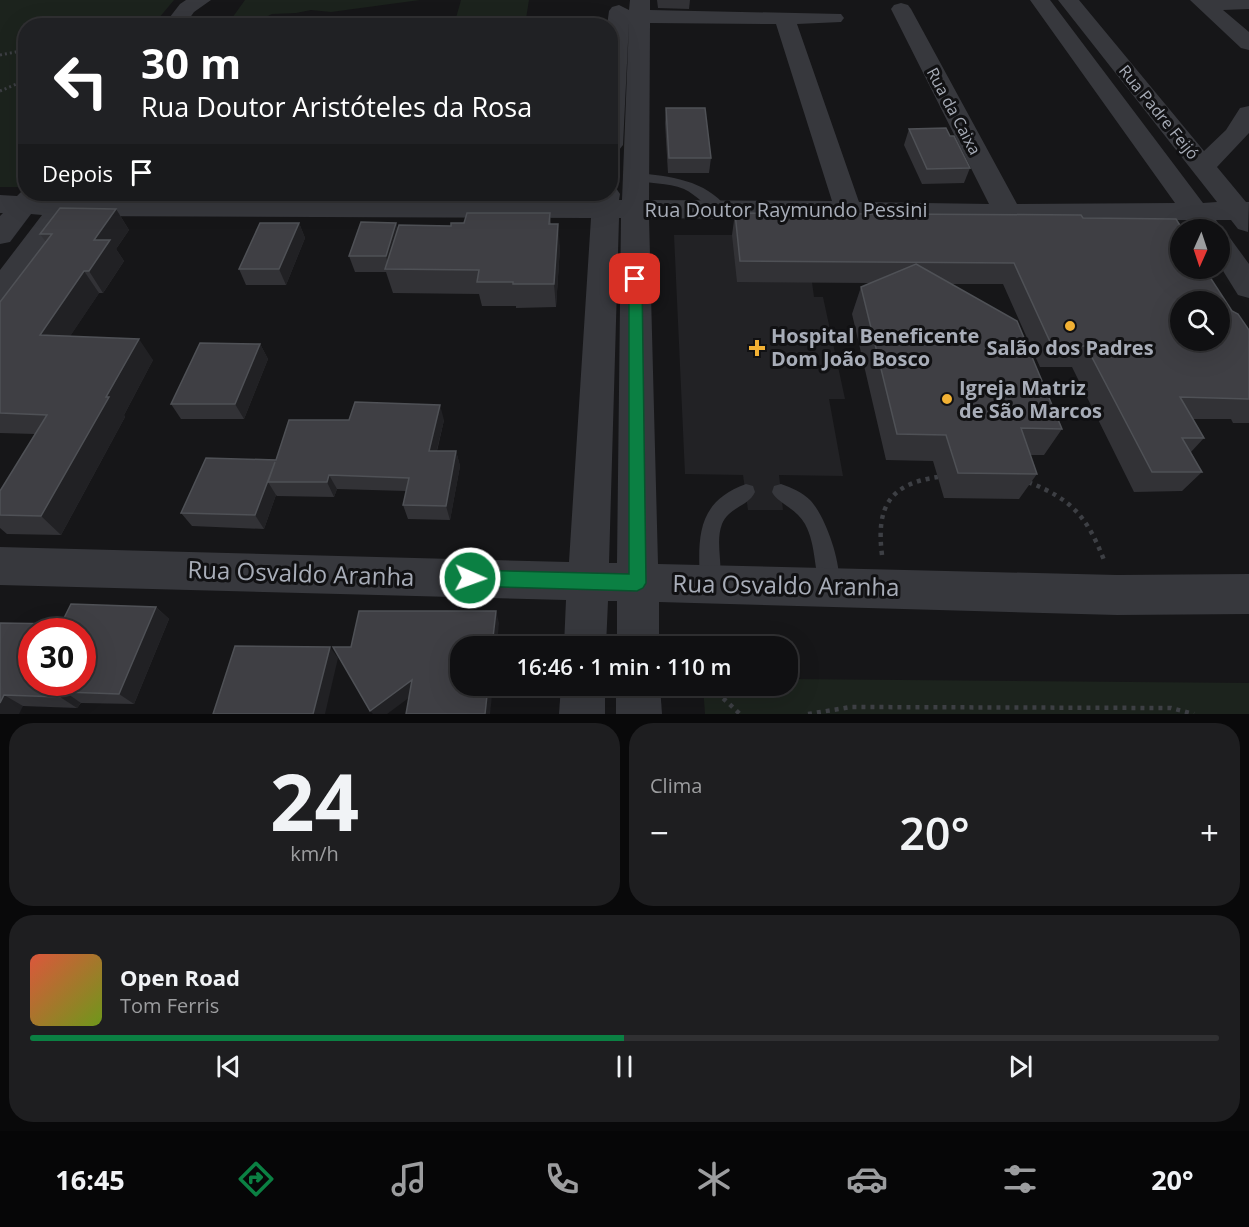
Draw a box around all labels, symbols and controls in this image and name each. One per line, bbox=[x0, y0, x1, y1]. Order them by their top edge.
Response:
text: 30 m bbox=[141, 34, 241, 91]
icon: left bbox=[42, 42, 120, 120]
street label: Rua Padre Feijó bbox=[1114, 60, 1204, 164]
street label: Rua da Caixa bbox=[922, 64, 986, 158]
text: Rua Doutor Aristóteles da Rosa bbox=[141, 88, 532, 125]
icon: arrive bbox=[125, 156, 158, 189]
text: Depois bbox=[42, 158, 113, 188]
street label: Rua Doutor Raymundo Pessini bbox=[645, 196, 927, 223]
north arrow bbox=[1170, 219, 1230, 279]
map controls bbox=[1170, 219, 1230, 351]
pin bbox=[609, 253, 660, 304]
icon: arrive bbox=[618, 262, 651, 295]
button: search bbox=[1170, 291, 1230, 351]
marker: Salão dos Padres bbox=[1063, 319, 1077, 333]
place label: Hospital Beneficente Dom João Bosco bbox=[771, 322, 979, 372]
place label: Salão dos Padres bbox=[986, 334, 1154, 361]
marker: Hospital Beneficente Dom João Bosco bbox=[748, 339, 766, 357]
place label: Igreja Matriz de São Marcos bbox=[959, 374, 1102, 424]
marker: Igreja Matriz de São Marcos bbox=[940, 392, 954, 406]
position arrow bbox=[438, 546, 502, 610]
street label: Rua Osvaldo Aranha bbox=[187, 552, 415, 593]
street label: Rua Osvaldo Aranha bbox=[672, 566, 900, 603]
speed limit sign: 30 bbox=[18, 618, 96, 696]
text: 16:46 · 1 min · 110 m bbox=[516, 651, 732, 681]
text: 24 bbox=[270, 748, 359, 854]
text: Clima bbox=[650, 772, 702, 799]
text: 20° bbox=[899, 802, 970, 863]
text: − bbox=[650, 810, 669, 855]
text: + bbox=[1200, 810, 1219, 855]
text: km/h bbox=[290, 840, 339, 867]
text: Open Road bbox=[120, 962, 240, 992]
text: Tom Ferris bbox=[120, 992, 219, 1019]
icon: previous bbox=[212, 1050, 245, 1083]
icon: pause bbox=[608, 1050, 641, 1083]
icon: next bbox=[1004, 1050, 1037, 1083]
icon: directions bbox=[235, 1158, 277, 1200]
icon: music bbox=[388, 1158, 430, 1200]
icon: phone bbox=[541, 1158, 583, 1200]
icon: climate bbox=[693, 1158, 735, 1200]
icon: car bbox=[846, 1158, 888, 1200]
icon: filters bbox=[999, 1158, 1041, 1200]
text: 16:45 bbox=[55, 1161, 125, 1198]
text: 20° bbox=[1151, 1161, 1194, 1198]

